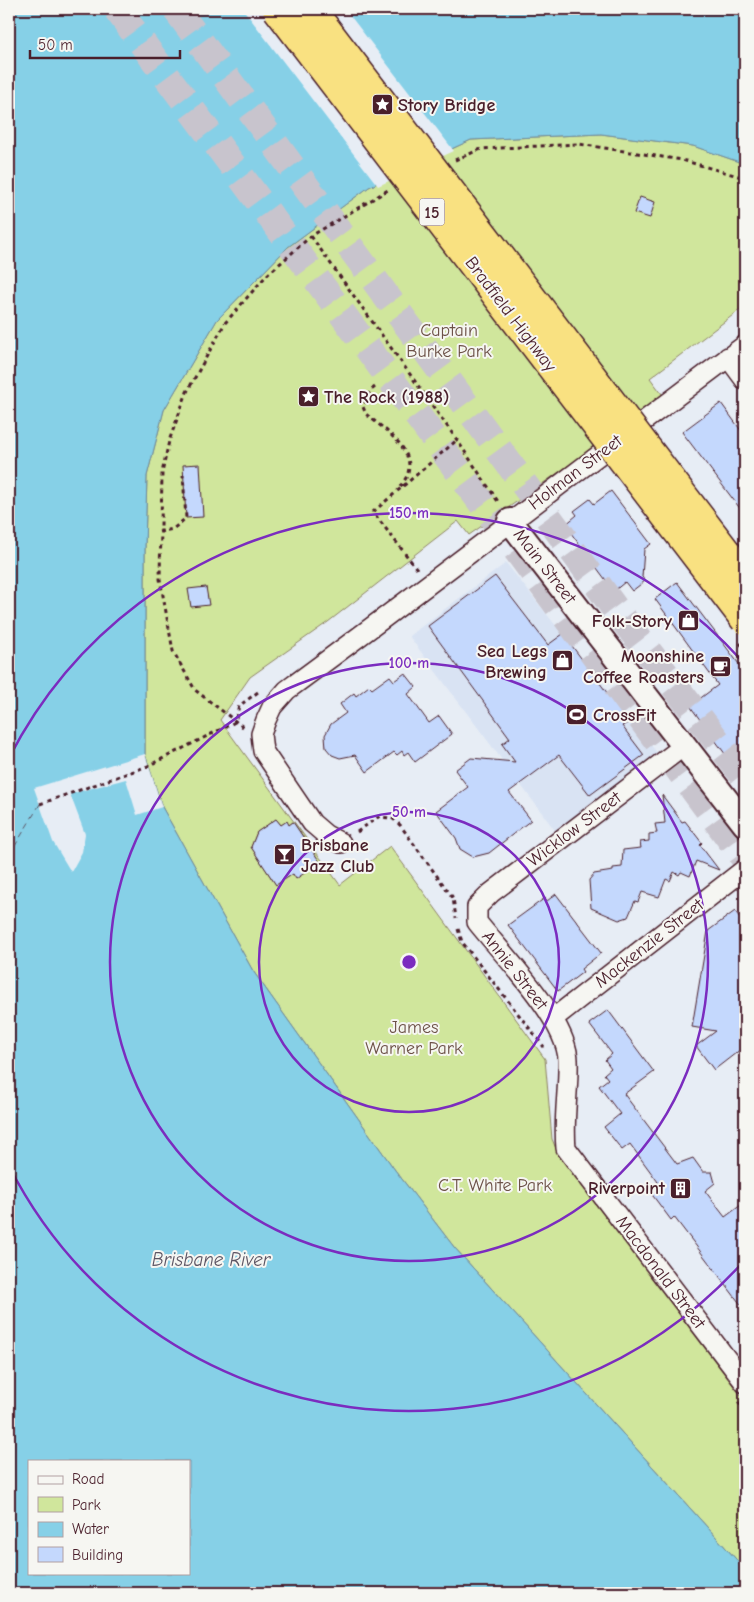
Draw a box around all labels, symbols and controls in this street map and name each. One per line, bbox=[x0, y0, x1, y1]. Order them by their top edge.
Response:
scale bar bbox=[30, 28, 180, 60]
text: 50 m bbox=[38, 36, 73, 54]
place icon: Story Bridge bbox=[370, 93, 394, 117]
place label: Story Bridge bbox=[398, 95, 495, 116]
road number: 15 bbox=[420, 198, 444, 226]
street label: Bradfield Highway bbox=[461, 253, 561, 377]
park label: Captain Burke Park bbox=[406, 320, 492, 362]
place icon: The Rock (1988) bbox=[296, 385, 320, 409]
place label: The Rock (1988) bbox=[324, 387, 449, 408]
street label: Holman Street bbox=[524, 430, 627, 514]
text: 150 m bbox=[389, 504, 429, 522]
street label: Main Street bbox=[509, 525, 581, 609]
shop icon: Folk-Story bbox=[676, 609, 700, 633]
place label: Folk-Story bbox=[592, 611, 673, 632]
place label: Sea Legs Brewing bbox=[477, 641, 547, 683]
place label: Moonshine Coffee Roasters bbox=[583, 646, 704, 688]
shop icon: Sea Legs Brewing bbox=[551, 649, 575, 673]
text: 100 m bbox=[389, 654, 429, 672]
cafe icon: Moonshine Coffee Roasters bbox=[708, 654, 732, 678]
sports icon: CrossFit bbox=[565, 703, 589, 727]
place label: CrossFit bbox=[593, 705, 657, 726]
street label: Wicklow Street bbox=[523, 787, 626, 872]
text: 50 m bbox=[392, 803, 426, 821]
place label: Brisbane Jazz Club bbox=[301, 835, 374, 877]
bar icon: Brisbane Jazz Club bbox=[273, 843, 297, 867]
street label: Mackenzie Street bbox=[591, 894, 709, 992]
street label: Annie Street bbox=[477, 927, 553, 1015]
centre of rings bbox=[400, 953, 418, 971]
park label: James Warner Park bbox=[365, 1017, 463, 1059]
park label: C.T. White Park bbox=[438, 1175, 552, 1196]
building icon: Riverpoint bbox=[669, 1176, 693, 1200]
place label: Riverpoint bbox=[588, 1178, 666, 1199]
street label: Macdonald Street bbox=[611, 1212, 710, 1334]
water label: Brisbane River bbox=[152, 1249, 272, 1271]
legend bbox=[28, 1460, 190, 1574]
text: Road bbox=[72, 1470, 104, 1488]
text: Park bbox=[72, 1496, 101, 1514]
text: Water bbox=[72, 1520, 109, 1538]
text: Building bbox=[72, 1546, 123, 1564]

